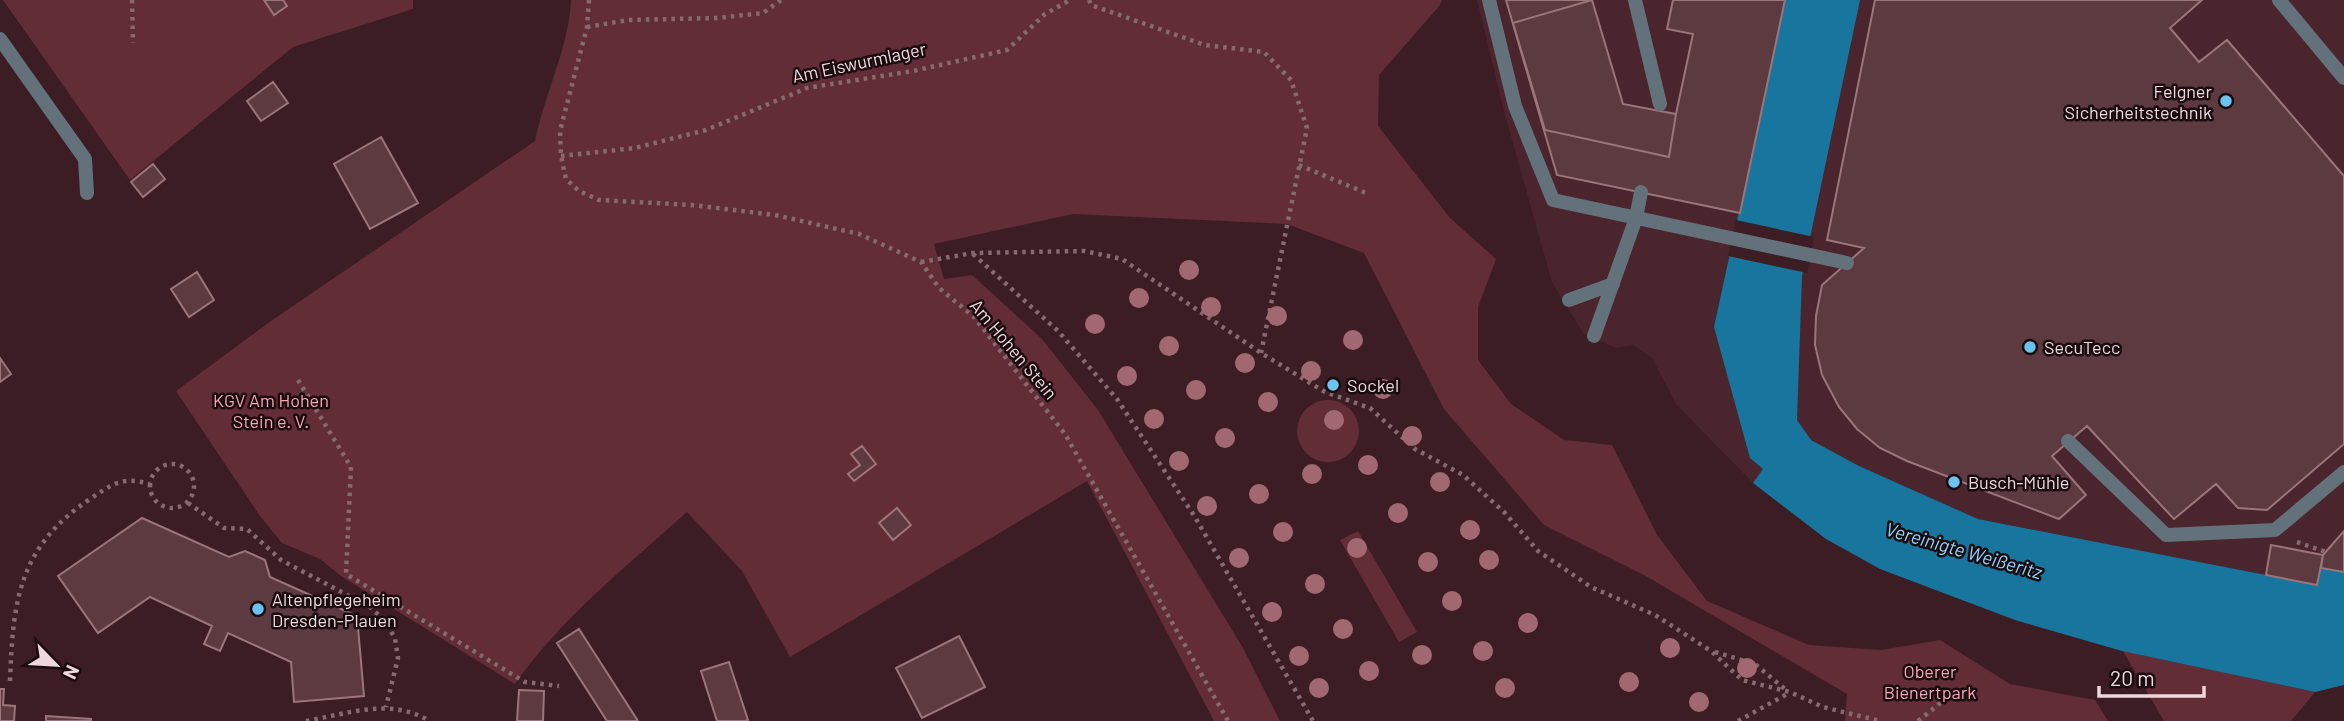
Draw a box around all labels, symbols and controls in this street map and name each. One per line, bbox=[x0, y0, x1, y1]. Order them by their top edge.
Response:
street label: Am Eiswurmlager bbox=[790, 37, 928, 87]
place label: Felgner Sicherheitstechnik bbox=[2065, 80, 2212, 123]
marker: Felgner Sicherheitstechnik bbox=[2218, 93, 2234, 109]
street label: Am Hohen Stein bbox=[966, 294, 1062, 404]
place label: SecuTecc bbox=[2044, 336, 2120, 358]
marker: SecuTecc bbox=[2022, 339, 2038, 355]
place label: Sockel bbox=[1347, 374, 1399, 396]
marker: Sockel bbox=[1325, 377, 1341, 393]
park label: KGV Am Hohen Stein e. V. bbox=[213, 389, 329, 432]
place label: Busch-Mühle bbox=[1968, 471, 2069, 493]
marker: Busch-Mühle bbox=[1946, 474, 1962, 490]
water label: Vereinigte Weißeritz bbox=[1883, 517, 2046, 584]
place label: Altenpflegeheim Dresden-Plauen bbox=[272, 588, 401, 631]
marker: Altenpflegeheim Dresden-Plauen bbox=[250, 601, 266, 617]
north arrow bbox=[21, 630, 91, 700]
scale bar bbox=[2099, 654, 2204, 698]
park label: Oberer Bienertpark bbox=[1884, 660, 1976, 703]
text: N bbox=[59, 662, 85, 683]
text: 20 m bbox=[2110, 665, 2155, 690]

